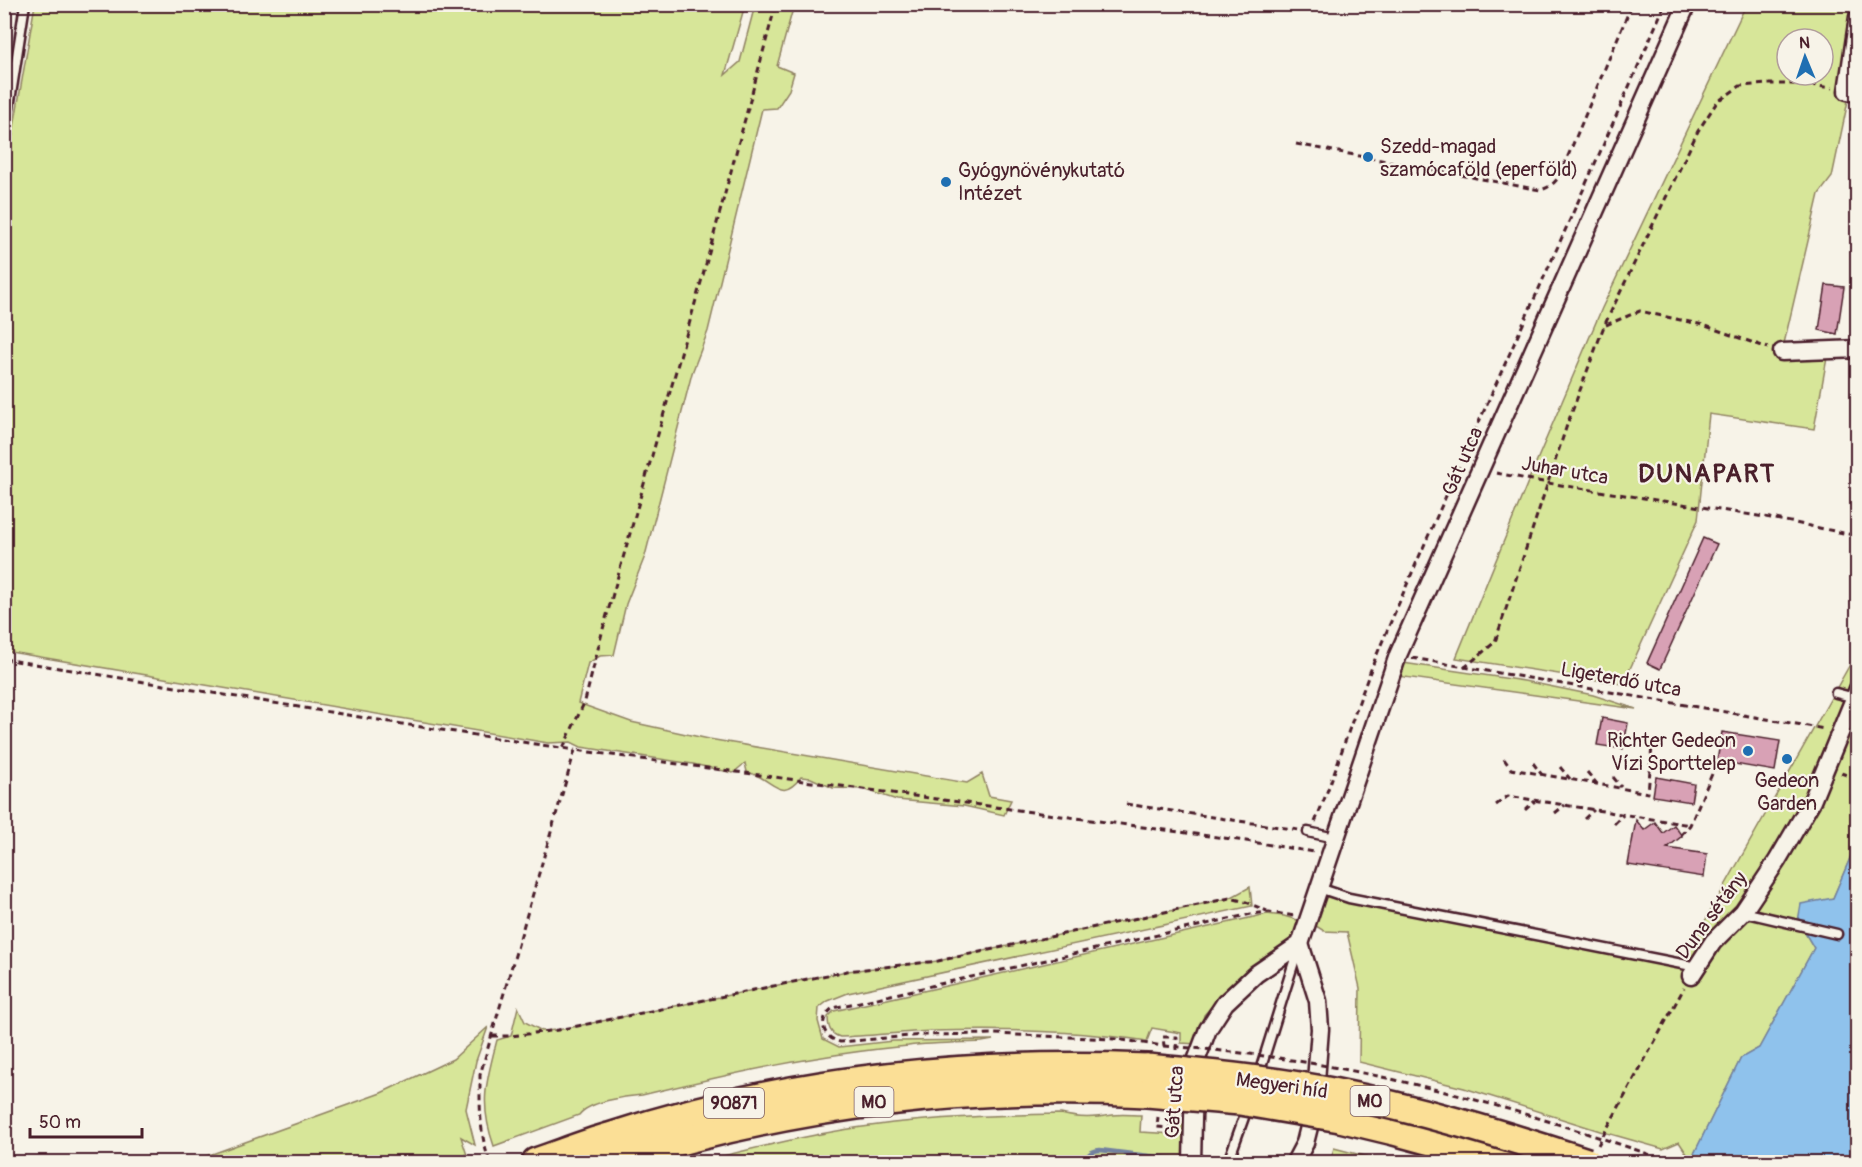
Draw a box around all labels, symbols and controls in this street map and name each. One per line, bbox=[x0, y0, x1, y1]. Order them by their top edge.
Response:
north arrow bbox=[1775, 27, 1835, 87]
text: N bbox=[1799, 33, 1810, 53]
place label: Szedd-magad szamócaföld (eperföld) bbox=[1380, 134, 1578, 182]
marker: Szedd-magad szamócaföld (eperföld) bbox=[1361, 150, 1375, 164]
place label: Gyógynövénykutató Intézet bbox=[958, 158, 1125, 206]
marker: Gyógynövénykutató Intézet bbox=[939, 175, 953, 189]
street label: Gát utca bbox=[1436, 423, 1489, 499]
street label: Juhar utca bbox=[1520, 451, 1610, 490]
district label: DUNAPART bbox=[1638, 458, 1776, 490]
street label: Ligeterdő utca bbox=[1559, 657, 1683, 702]
place label: Richter Gedeon Vízi Sporttelep bbox=[1607, 728, 1736, 776]
marker: Richter Gedeon Vízi Sporttelep bbox=[1741, 744, 1755, 758]
marker: Gedeon Garden bbox=[1780, 752, 1794, 766]
place label: Gedeon Garden bbox=[1755, 768, 1819, 816]
street label: Duna sétány bbox=[1670, 866, 1753, 964]
street label: Gát utca bbox=[1159, 1065, 1190, 1139]
street label: Megyeri híd bbox=[1234, 1067, 1329, 1104]
road number: M0 bbox=[1350, 1086, 1390, 1116]
road number: M0 bbox=[854, 1087, 894, 1117]
road number: 90871 bbox=[704, 1088, 764, 1118]
scale bar bbox=[30, 1101, 142, 1139]
text: 50 m bbox=[39, 1111, 81, 1134]

